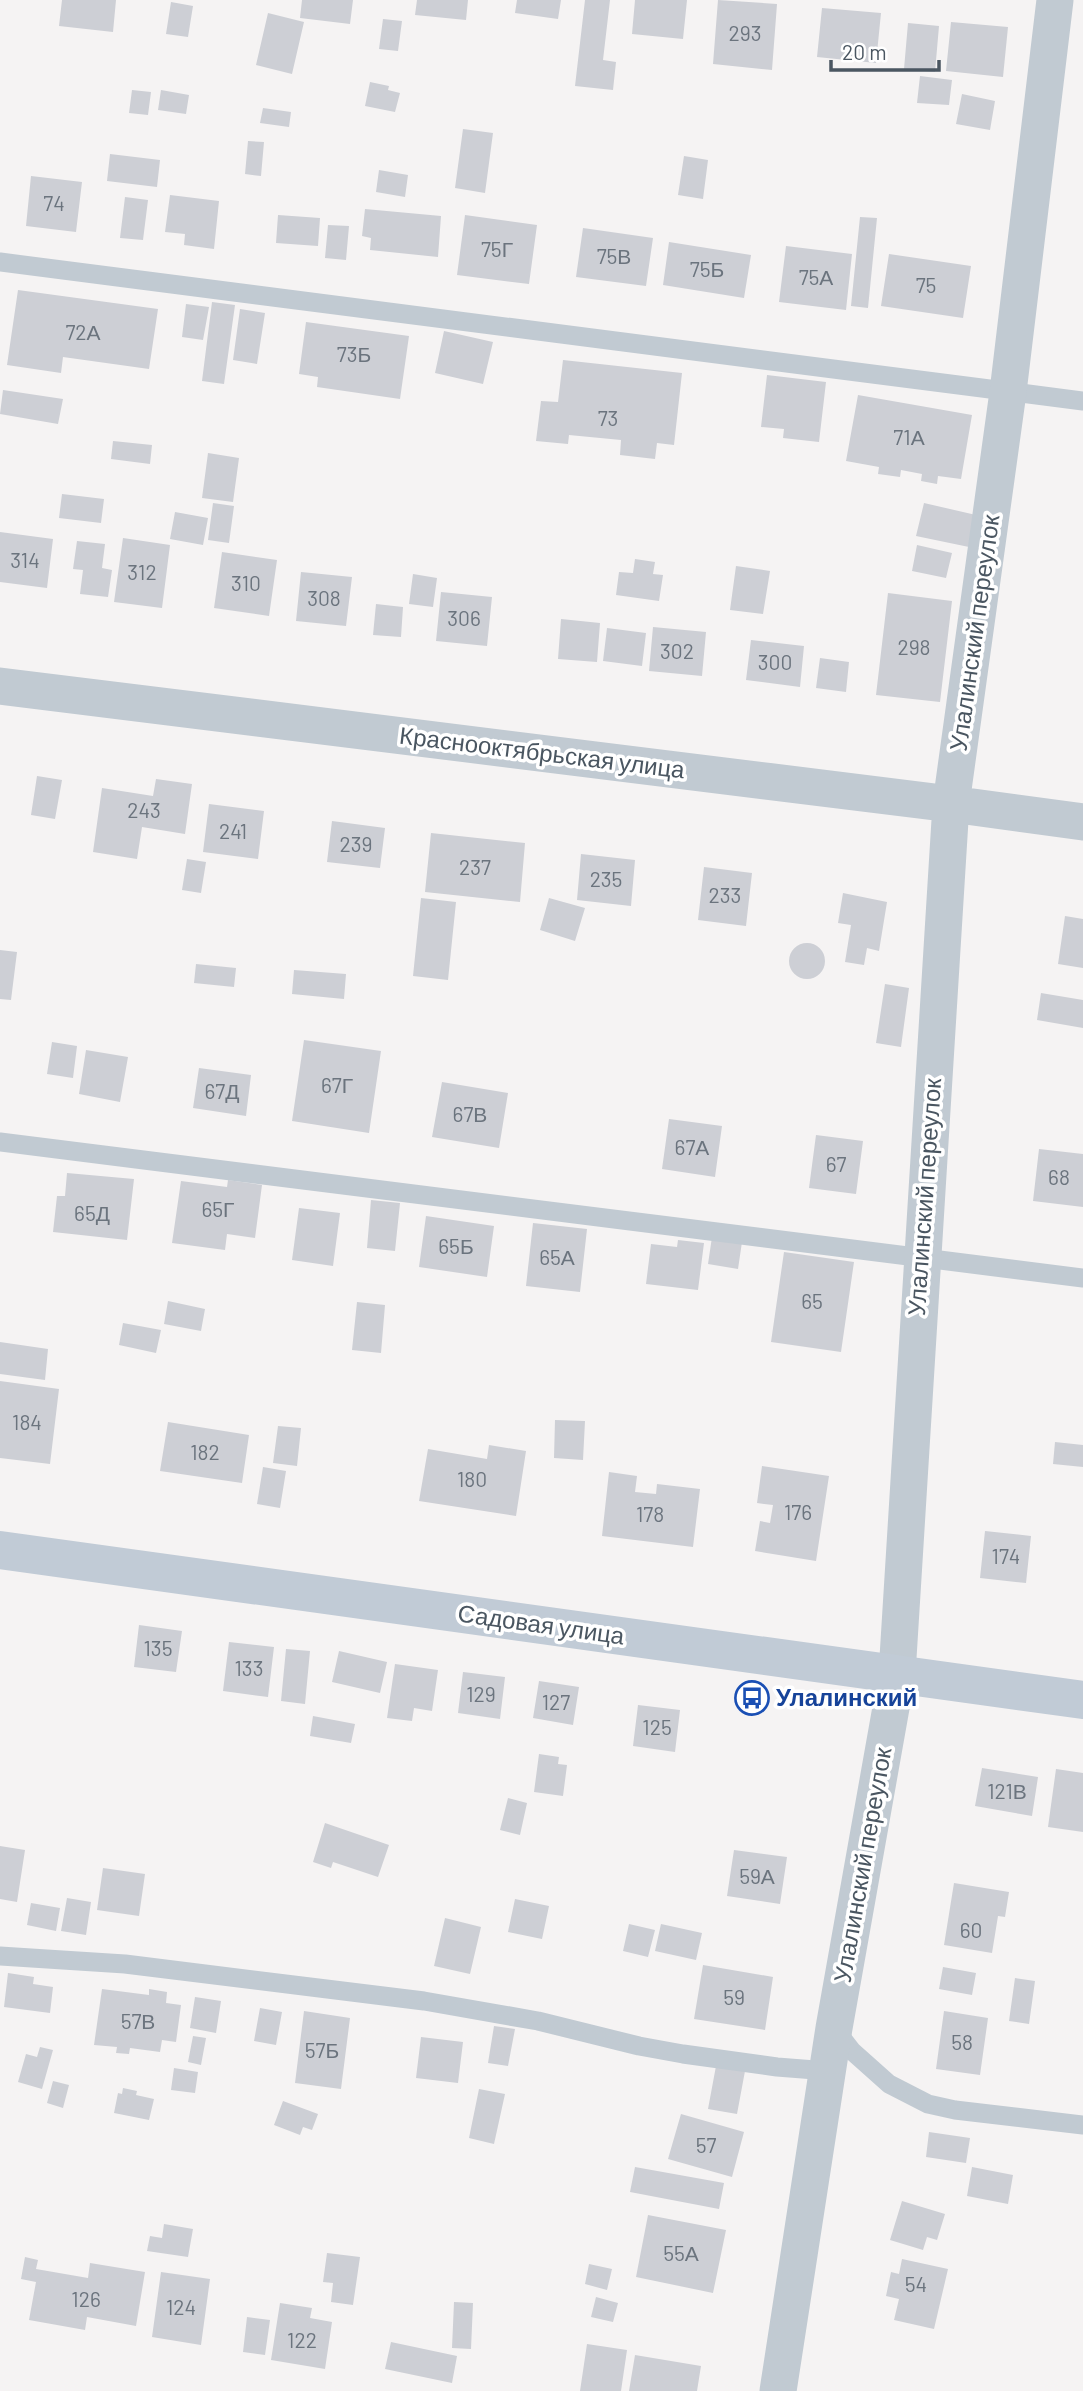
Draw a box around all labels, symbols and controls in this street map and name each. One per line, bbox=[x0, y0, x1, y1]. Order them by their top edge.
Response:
house number: 293 bbox=[728, 20, 762, 45]
scale bar bbox=[831, 28, 940, 72]
text: 20 m bbox=[842, 39, 887, 64]
house number: 74 bbox=[43, 190, 65, 215]
house number: 75Г bbox=[481, 236, 513, 261]
house number: 75В bbox=[597, 243, 631, 268]
house number: 75Б bbox=[690, 256, 724, 281]
house number: 75А bbox=[799, 264, 833, 289]
house number: 75 bbox=[916, 272, 936, 297]
house number: 72А bbox=[65, 319, 101, 344]
house number: 73Б bbox=[337, 341, 371, 366]
house number: 73 bbox=[598, 405, 618, 430]
house number: 71А bbox=[893, 424, 925, 449]
street label: Улалинский переулок bbox=[943, 512, 1005, 753]
house number: 314 bbox=[10, 547, 40, 572]
house number: 312 bbox=[127, 559, 157, 584]
house number: 310 bbox=[231, 570, 261, 595]
house number: 308 bbox=[307, 585, 341, 610]
house number: 306 bbox=[447, 605, 481, 630]
house number: 298 bbox=[897, 634, 931, 659]
house number: 302 bbox=[660, 638, 694, 663]
house number: 300 bbox=[758, 649, 792, 674]
street label: Краснооктябрьская улица bbox=[398, 720, 687, 783]
house number: 243 bbox=[127, 797, 161, 822]
house number: 241 bbox=[219, 818, 247, 843]
house number: 239 bbox=[340, 831, 372, 856]
house number: 237 bbox=[459, 854, 491, 879]
house number: 235 bbox=[590, 866, 622, 891]
house number: 233 bbox=[709, 882, 741, 907]
house number: 67Г bbox=[321, 1072, 353, 1097]
street label: Улалинский переулок bbox=[901, 1077, 946, 1317]
house number: 67Д bbox=[205, 1078, 239, 1103]
house number: 67В bbox=[453, 1101, 487, 1126]
house number: 67А bbox=[675, 1134, 709, 1159]
house number: 67 bbox=[826, 1151, 846, 1176]
house number: 68 bbox=[1048, 1164, 1070, 1189]
house number: 65Г bbox=[202, 1196, 234, 1221]
house number: 65Д bbox=[74, 1200, 110, 1225]
house number: 65Б bbox=[438, 1233, 474, 1258]
house number: 65А bbox=[539, 1244, 575, 1269]
house number: 65 bbox=[801, 1288, 823, 1313]
house number: 184 bbox=[12, 1409, 42, 1434]
house number: 182 bbox=[190, 1439, 220, 1464]
house number: 180 bbox=[457, 1466, 487, 1491]
house number: 176 bbox=[784, 1499, 812, 1524]
house number: 178 bbox=[636, 1501, 664, 1526]
house number: 174 bbox=[992, 1543, 1020, 1568]
street label: Садовая улица bbox=[456, 1597, 627, 1650]
house number: 135 bbox=[144, 1635, 172, 1660]
house number: 133 bbox=[235, 1655, 263, 1680]
bus stop icon: Улалинский bbox=[733, 1679, 771, 1717]
house number: 129 bbox=[466, 1681, 496, 1706]
place label: Улалинский bbox=[776, 1682, 917, 1711]
house number: 127 bbox=[542, 1689, 570, 1714]
house number: 125 bbox=[642, 1714, 672, 1739]
street label: Улалинский переулок bbox=[827, 1744, 897, 1985]
house number: 121В bbox=[987, 1778, 1027, 1803]
house number: 59А bbox=[739, 1863, 775, 1888]
house number: 60 bbox=[960, 1917, 982, 1942]
house number: 59 bbox=[723, 1984, 745, 2009]
house number: 57В bbox=[121, 2008, 155, 2033]
house number: 58 bbox=[951, 2029, 973, 2054]
house number: 57Б bbox=[305, 2037, 339, 2062]
house number: 57 bbox=[696, 2132, 716, 2157]
house number: 55А bbox=[663, 2240, 699, 2265]
house number: 54 bbox=[905, 2271, 927, 2296]
house number: 126 bbox=[71, 2286, 101, 2311]
house number: 124 bbox=[166, 2294, 196, 2319]
house number: 122 bbox=[287, 2327, 317, 2352]

